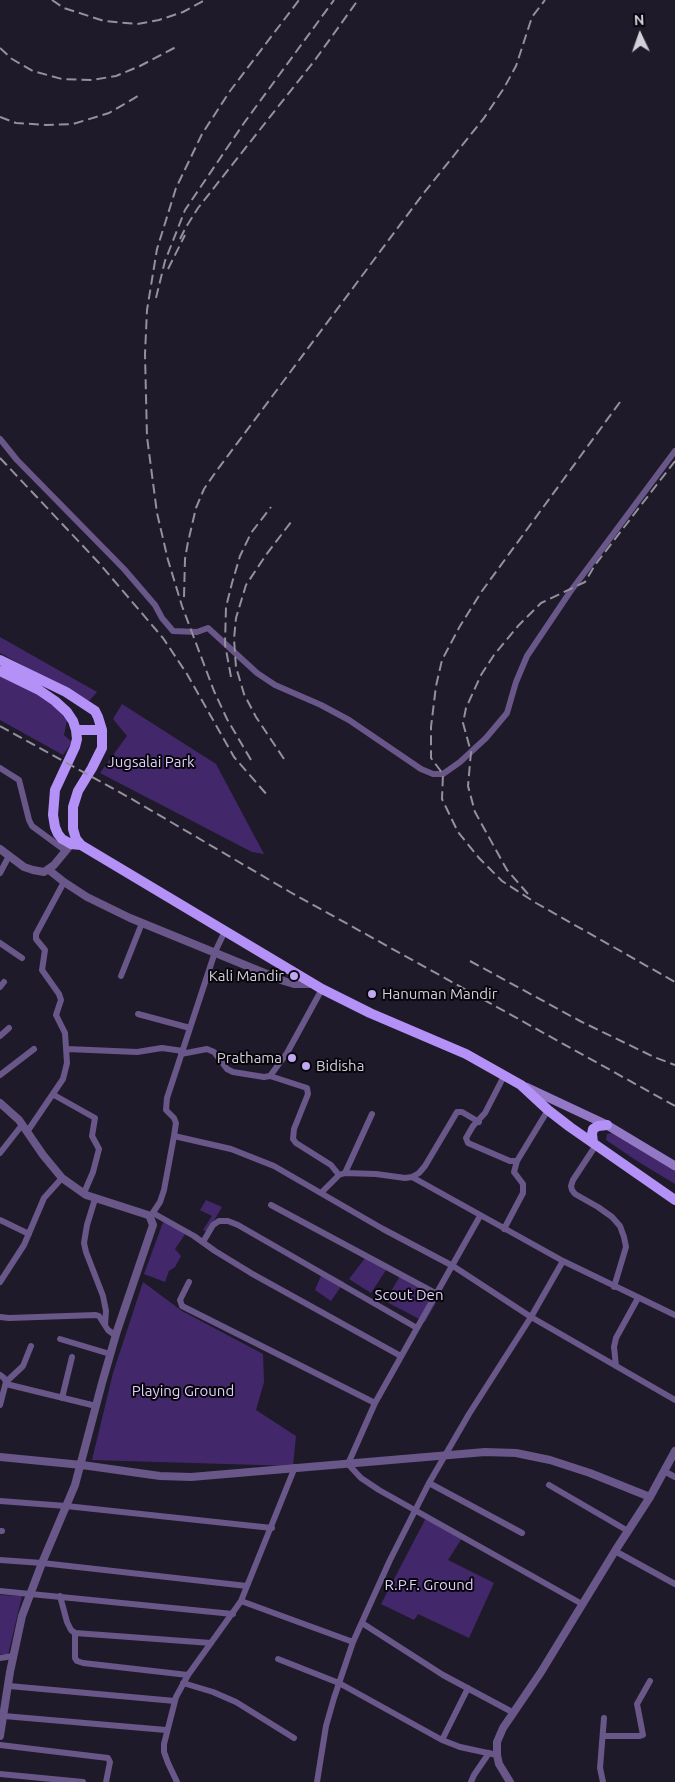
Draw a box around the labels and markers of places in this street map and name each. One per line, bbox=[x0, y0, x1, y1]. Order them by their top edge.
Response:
place label: Kali Mandir bbox=[209, 967, 284, 985]
marker: Kali Mandir bbox=[288, 970, 300, 982]
place label: Hanuman Mandir bbox=[382, 985, 497, 1003]
marker: Hanuman Mandir bbox=[366, 988, 378, 1000]
place label: Prathama bbox=[217, 1049, 282, 1067]
marker: Prathama bbox=[286, 1052, 298, 1064]
place label: Bidisha bbox=[316, 1057, 364, 1075]
marker: Bidisha bbox=[300, 1060, 312, 1072]

